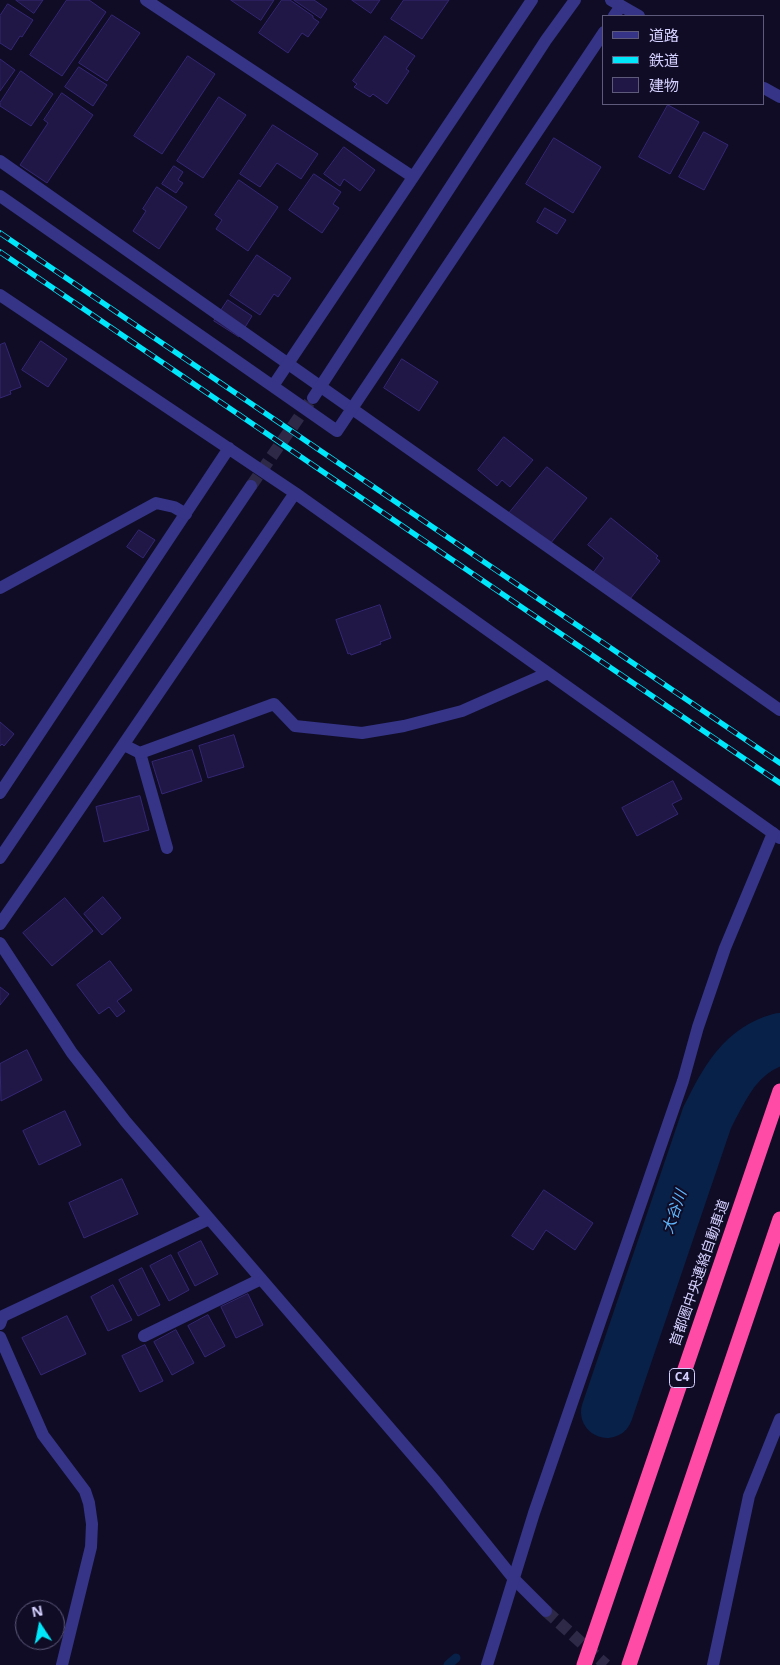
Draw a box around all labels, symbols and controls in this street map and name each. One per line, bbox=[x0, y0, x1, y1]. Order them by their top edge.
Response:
legend bbox=[602, 15, 765, 105]
text: 道路 bbox=[649, 25, 679, 45]
text: 鉄道 bbox=[649, 50, 679, 70]
text: 建物 bbox=[649, 75, 679, 95]
water label: 大谷川 bbox=[659, 1188, 691, 1236]
street label: 首都圏中央連絡自動車道 bbox=[667, 1197, 733, 1349]
road number: C4 bbox=[670, 1369, 694, 1388]
north arrow bbox=[15, 1600, 65, 1650]
text: N bbox=[30, 1600, 45, 1621]

